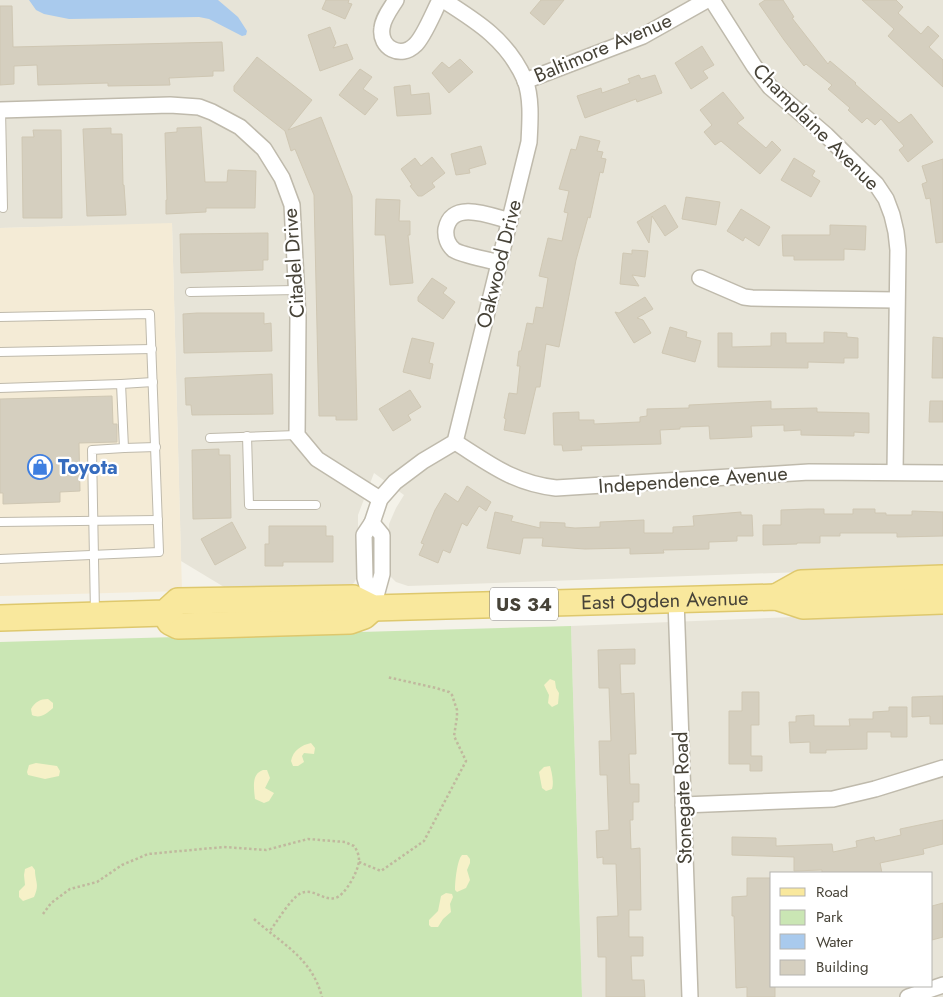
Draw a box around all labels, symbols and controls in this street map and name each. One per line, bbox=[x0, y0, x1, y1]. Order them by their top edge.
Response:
street label: Baltimore Avenue bbox=[530, 6, 676, 90]
street label: Champlaine Avenue bbox=[746, 57, 886, 197]
street label: Oakwood Drive bbox=[469, 197, 529, 331]
street label: Citadel Drive bbox=[276, 207, 312, 319]
place label: Toyota bbox=[58, 453, 118, 482]
shop icon: Toyota bbox=[27, 454, 53, 480]
street label: Independence Avenue bbox=[597, 459, 789, 501]
street label: East Ogden Avenue bbox=[581, 583, 749, 617]
road number: US 34 bbox=[490, 588, 558, 620]
street label: Stonegate Road bbox=[666, 731, 700, 865]
legend bbox=[770, 872, 933, 987]
text: Road bbox=[816, 881, 848, 903]
text: Park bbox=[816, 906, 843, 928]
text: Water bbox=[816, 931, 854, 953]
text: Building bbox=[816, 956, 868, 978]

